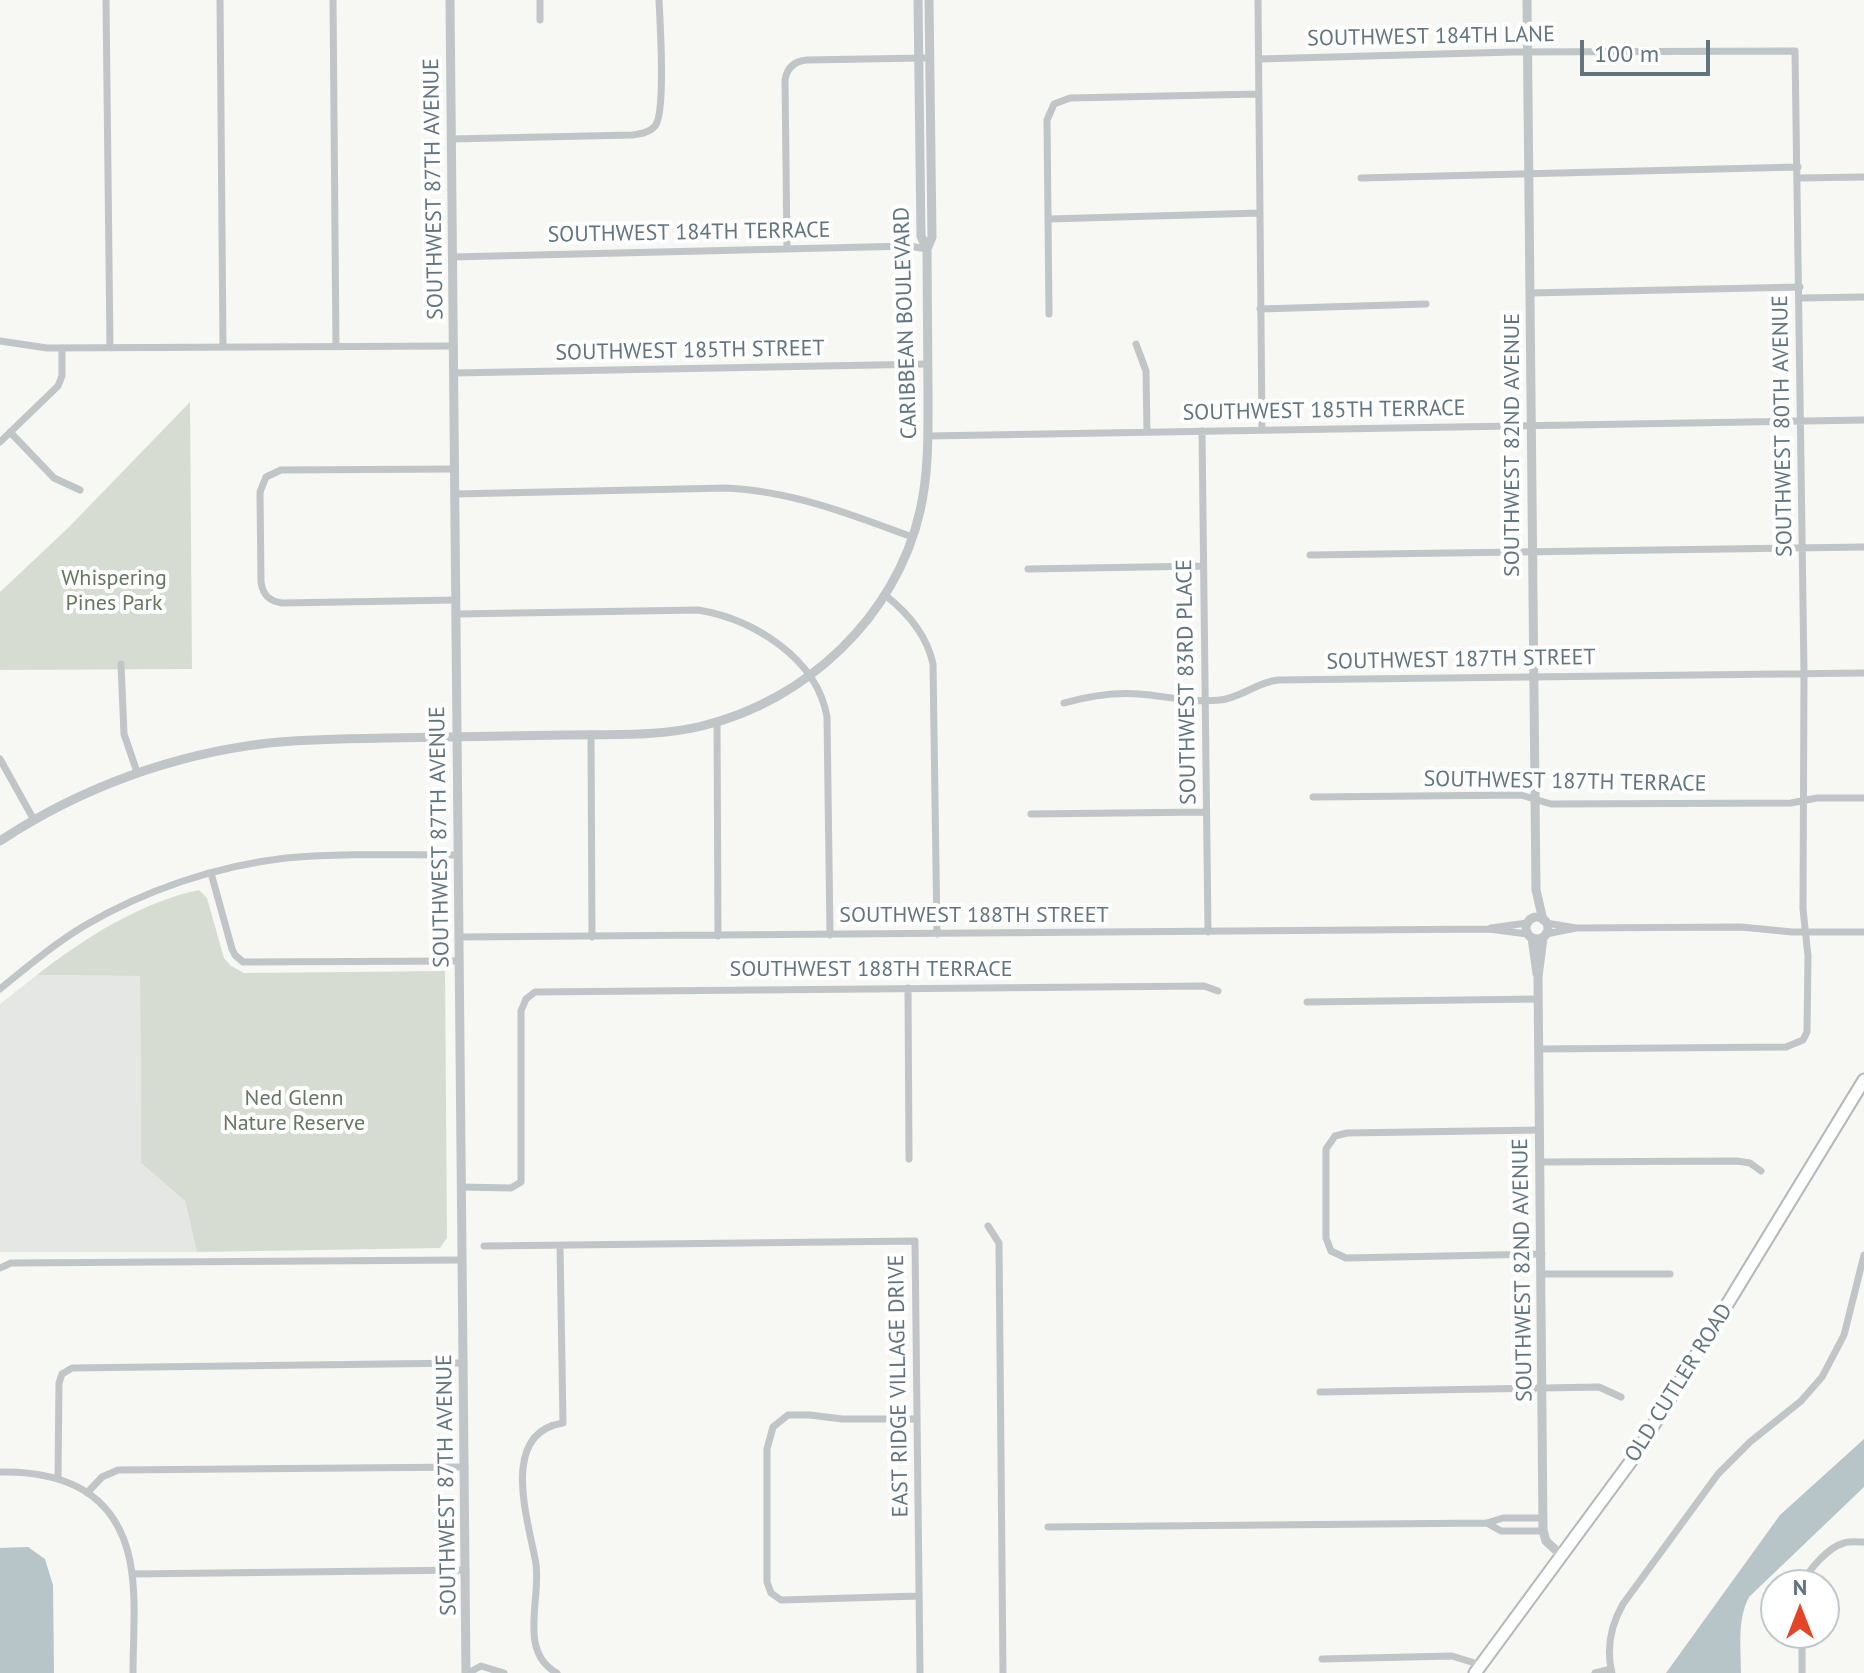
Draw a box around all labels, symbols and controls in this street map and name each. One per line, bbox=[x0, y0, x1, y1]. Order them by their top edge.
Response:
street label: SOUTHWEST 184TH LANE bbox=[1307, 22, 1555, 52]
scale bar bbox=[1584, 24, 1714, 74]
text: 100 m bbox=[1594, 38, 1659, 69]
street label: SOUTHWEST 87TH AVENUE bbox=[419, 58, 449, 320]
street label: CARIBBEAN BOULEVARD bbox=[889, 206, 923, 440]
street label: SOUTHWEST 184TH TERRACE bbox=[547, 217, 831, 249]
street label: SOUTHWEST 80TH AVENUE bbox=[1768, 295, 1798, 557]
street label: SOUTHWEST 82ND AVENUE bbox=[1500, 313, 1526, 577]
street label: SOUTHWEST 185TH STREET bbox=[555, 335, 825, 367]
street label: SOUTHWEST 185TH TERRACE bbox=[1182, 395, 1466, 427]
street label: SOUTHWEST 83RD PLACE bbox=[1172, 559, 1202, 805]
park label: Whispering Pines Park bbox=[61, 566, 167, 618]
street label: SOUTHWEST 187TH STREET bbox=[1326, 644, 1596, 676]
street label: SOUTHWEST 87TH AVENUE bbox=[425, 706, 455, 968]
street label: SOUTHWEST 187TH TERRACE bbox=[1423, 766, 1707, 798]
street label: SOUTHWEST 188TH STREET bbox=[839, 903, 1109, 929]
street label: SOUTHWEST 188TH TERRACE bbox=[730, 957, 1012, 983]
park label: Ned Glenn Nature Reserve bbox=[223, 1086, 365, 1138]
street label: SOUTHWEST 82ND AVENUE bbox=[1507, 1138, 1539, 1402]
street label: EAST RIDGE VILLAGE DRIVE bbox=[884, 1254, 914, 1518]
street label: OLD CUTLER ROAD bbox=[1620, 1299, 1738, 1467]
street label: SOUTHWEST 87TH AVENUE bbox=[432, 1354, 462, 1616]
north arrow bbox=[1760, 1569, 1840, 1649]
text: N bbox=[1793, 1573, 1807, 1601]

